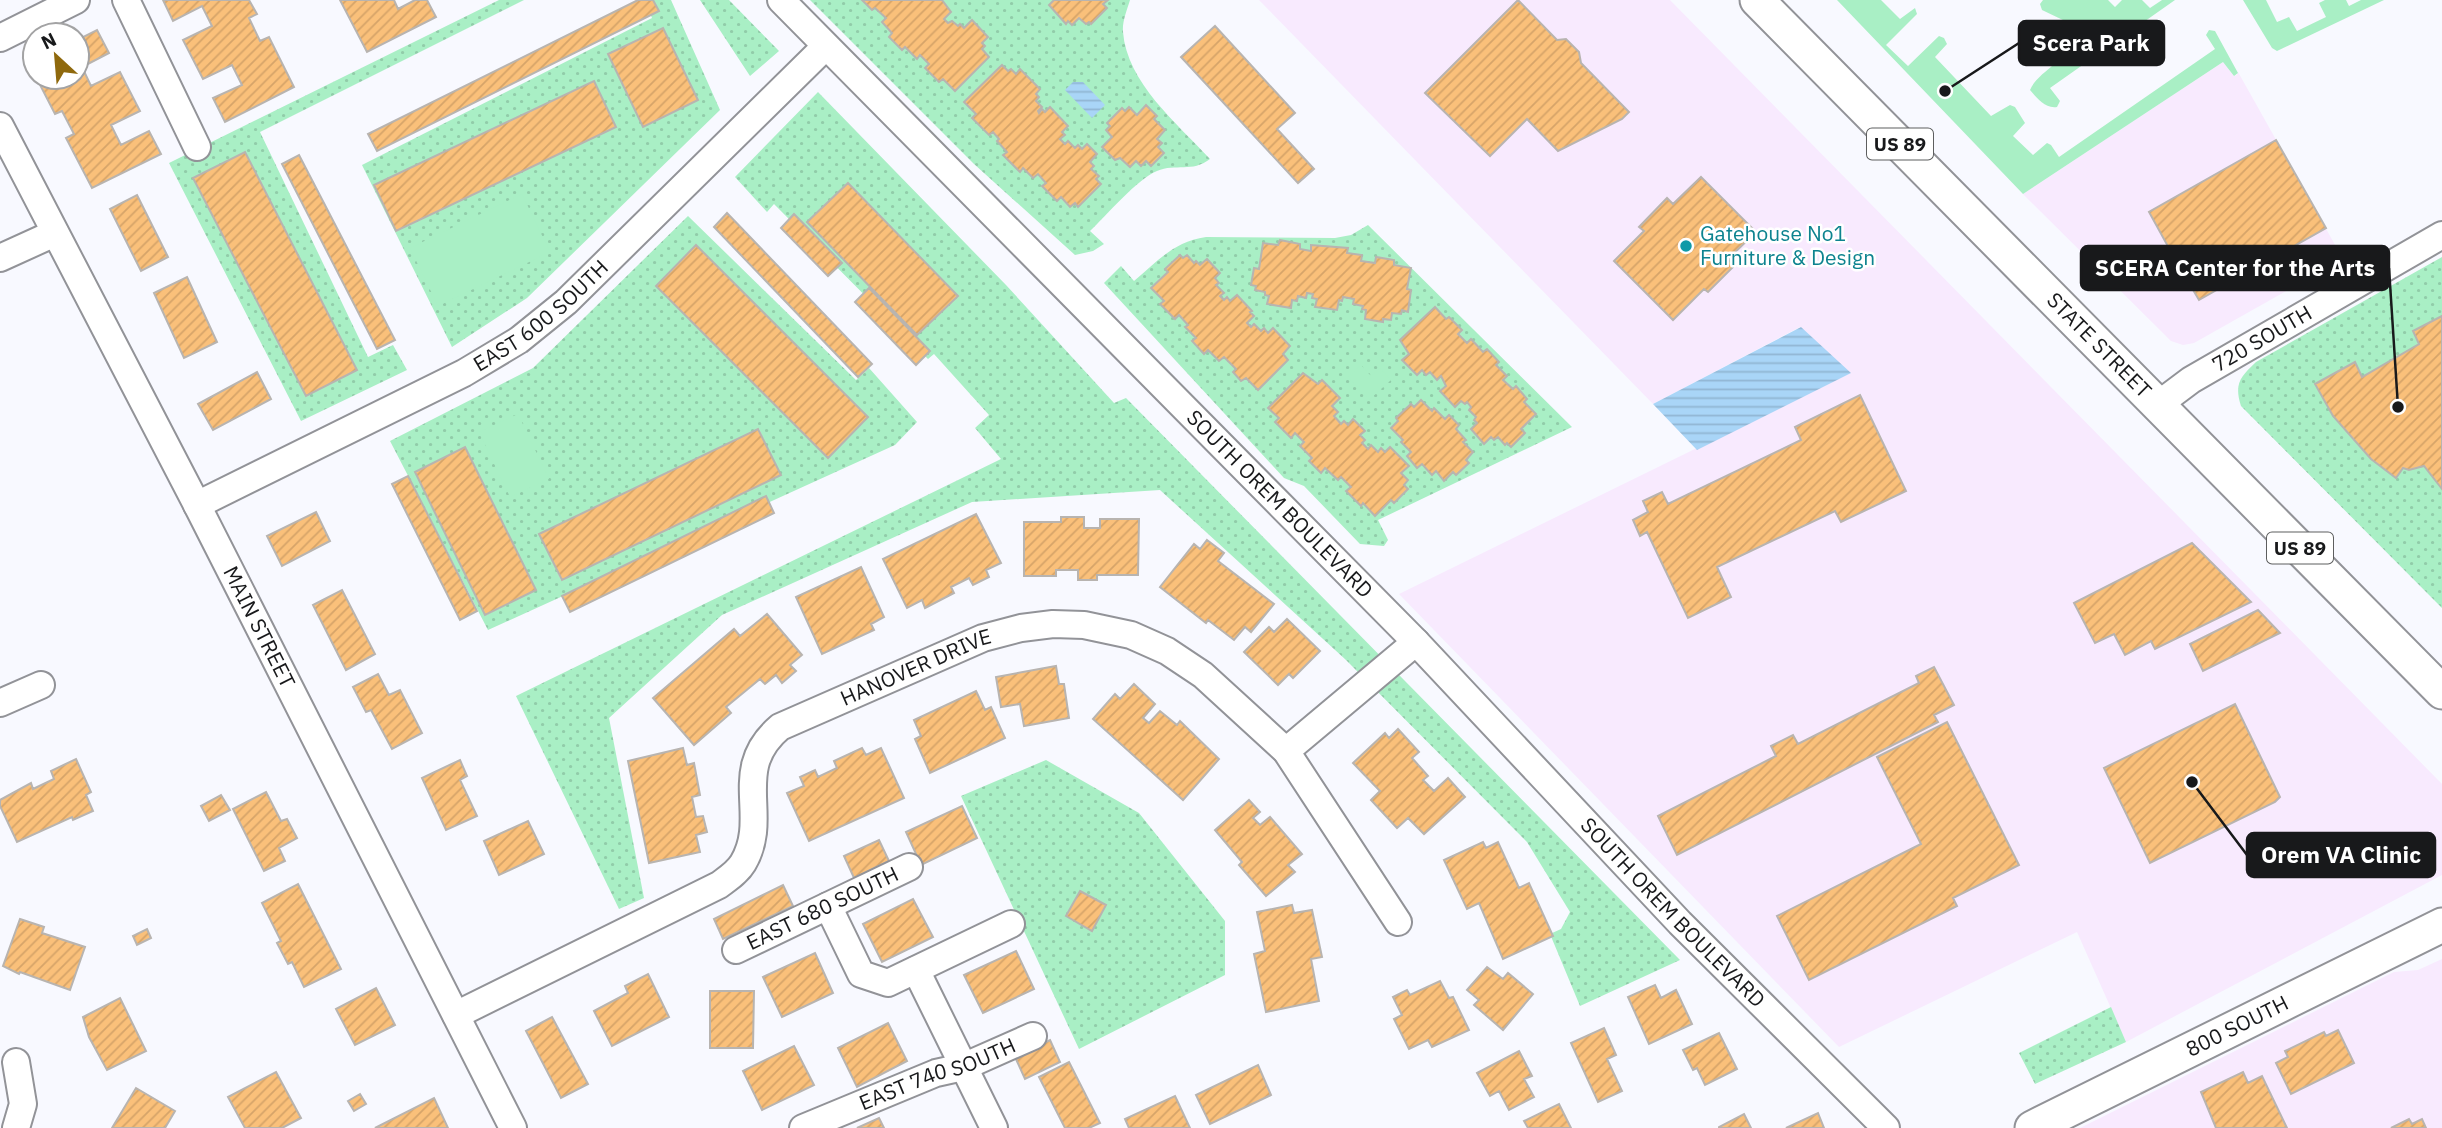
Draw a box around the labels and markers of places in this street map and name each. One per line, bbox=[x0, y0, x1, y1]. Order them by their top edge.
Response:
callout: Scera Park bbox=[2019, 21, 2164, 65]
place label: Gatehouse No1 Furniture & Design bbox=[1700, 219, 1875, 271]
marker: Gatehouse No1 Furniture & Design bbox=[1678, 238, 1694, 254]
callout: SCERA Center for the Arts bbox=[2081, 246, 2389, 290]
callout: Orem VA Clinic bbox=[2247, 833, 2435, 877]

